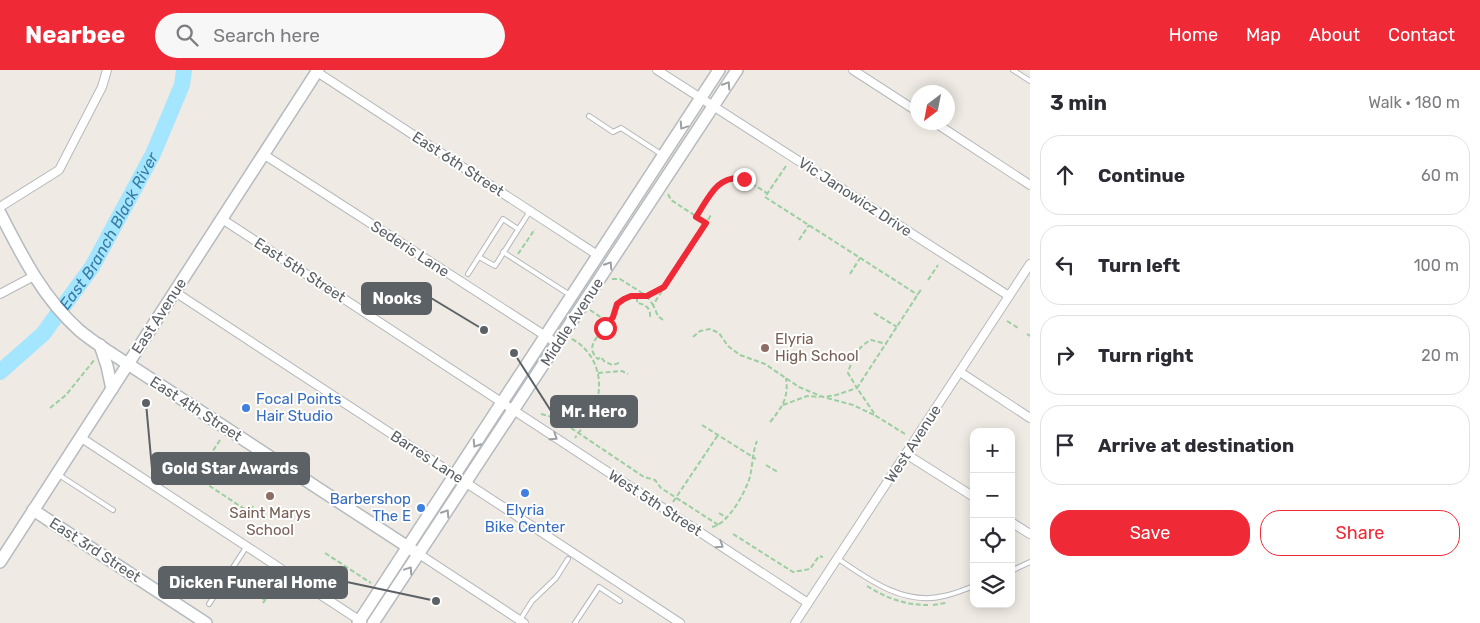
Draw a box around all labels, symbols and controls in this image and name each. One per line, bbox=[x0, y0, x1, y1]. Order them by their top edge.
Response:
search box bbox=[155, 13, 505, 58]
text: Nearbee bbox=[25, 21, 125, 49]
icon: search bbox=[173, 21, 201, 49]
text: Search here bbox=[213, 24, 320, 47]
text: Home bbox=[1169, 24, 1218, 46]
text: Map bbox=[1246, 24, 1281, 46]
text: About bbox=[1309, 24, 1360, 46]
text: Contact bbox=[1388, 24, 1455, 46]
one-way arrow bbox=[721, 81, 730, 90]
north arrow bbox=[910, 85, 955, 130]
text: 3 min bbox=[1050, 90, 1107, 115]
text: Walk · 180 m bbox=[1368, 93, 1460, 112]
one-way arrow bbox=[679, 120, 689, 129]
street label: East 6th Street bbox=[409, 128, 507, 200]
water label: East Branch Black River bbox=[55, 148, 163, 313]
street label: Vic Janowicz Drive bbox=[795, 154, 915, 240]
icon: ahead bbox=[1051, 161, 1079, 189]
text: Continue bbox=[1098, 164, 1185, 187]
text: 60 m bbox=[1421, 166, 1459, 185]
route end bbox=[733, 168, 756, 191]
street label: Sederis Lane bbox=[367, 217, 453, 281]
street label: East 5th Street bbox=[251, 234, 349, 306]
icon: left bbox=[1051, 251, 1079, 279]
text: Turn left bbox=[1098, 254, 1180, 277]
text: 100 m bbox=[1414, 256, 1459, 275]
one-way arrow bbox=[603, 261, 613, 270]
street label: East Avenue bbox=[128, 275, 190, 357]
street label: Middle Avenue bbox=[537, 275, 607, 369]
callout: Nooks bbox=[362, 283, 431, 314]
text: Nooks bbox=[372, 289, 422, 308]
route start bbox=[594, 317, 617, 340]
place label: Elyria High School bbox=[775, 330, 859, 365]
icon: right bbox=[1051, 341, 1079, 369]
marker: Elyria High School bbox=[759, 342, 771, 354]
text: Turn right bbox=[1098, 344, 1193, 367]
text: 20 m bbox=[1421, 346, 1459, 365]
street label: East 4th Street bbox=[147, 373, 245, 445]
place label: Focal Points Hair Studio bbox=[256, 390, 342, 425]
callout: Mr. Hero bbox=[551, 396, 637, 427]
marker: Focal Points Hair Studio bbox=[240, 402, 252, 414]
text: Mr. Hero bbox=[561, 402, 627, 421]
street label: West Avenue bbox=[881, 402, 945, 486]
street label: Barres Lane bbox=[387, 427, 467, 487]
map controls bbox=[970, 428, 1015, 608]
button: + bbox=[970, 428, 1015, 473]
one-way arrow bbox=[549, 431, 558, 440]
icon: arrive bbox=[1051, 431, 1079, 459]
text: Arrive at destination bbox=[1098, 434, 1294, 457]
one-way arrow bbox=[472, 438, 482, 447]
callout: Gold Star Awards bbox=[152, 453, 309, 484]
text: Gold Star Awards bbox=[162, 459, 298, 478]
street label: West 5th Street bbox=[605, 466, 705, 540]
button: − bbox=[970, 473, 1015, 518]
marker: Elyria Bike Center bbox=[519, 487, 531, 499]
marker: Saint Marys School bbox=[264, 490, 276, 502]
place label: Barbershop The E bbox=[330, 490, 411, 525]
place label: Elyria Bike Center bbox=[485, 501, 566, 536]
marker: Barbershop The E bbox=[415, 502, 427, 514]
place label: Saint Marys School bbox=[229, 504, 311, 539]
one-way arrow bbox=[440, 510, 449, 519]
button: Save bbox=[1050, 510, 1250, 556]
button: Share bbox=[1260, 510, 1460, 556]
street label: East 3rd Street bbox=[46, 514, 144, 586]
button: locate bbox=[970, 518, 1015, 563]
one-way arrow bbox=[714, 539, 723, 548]
button: layers bbox=[970, 563, 1015, 608]
one-way arrow bbox=[403, 566, 412, 576]
callout: Dicken Funeral Home bbox=[159, 567, 347, 598]
text: Dicken Funeral Home bbox=[169, 573, 337, 592]

